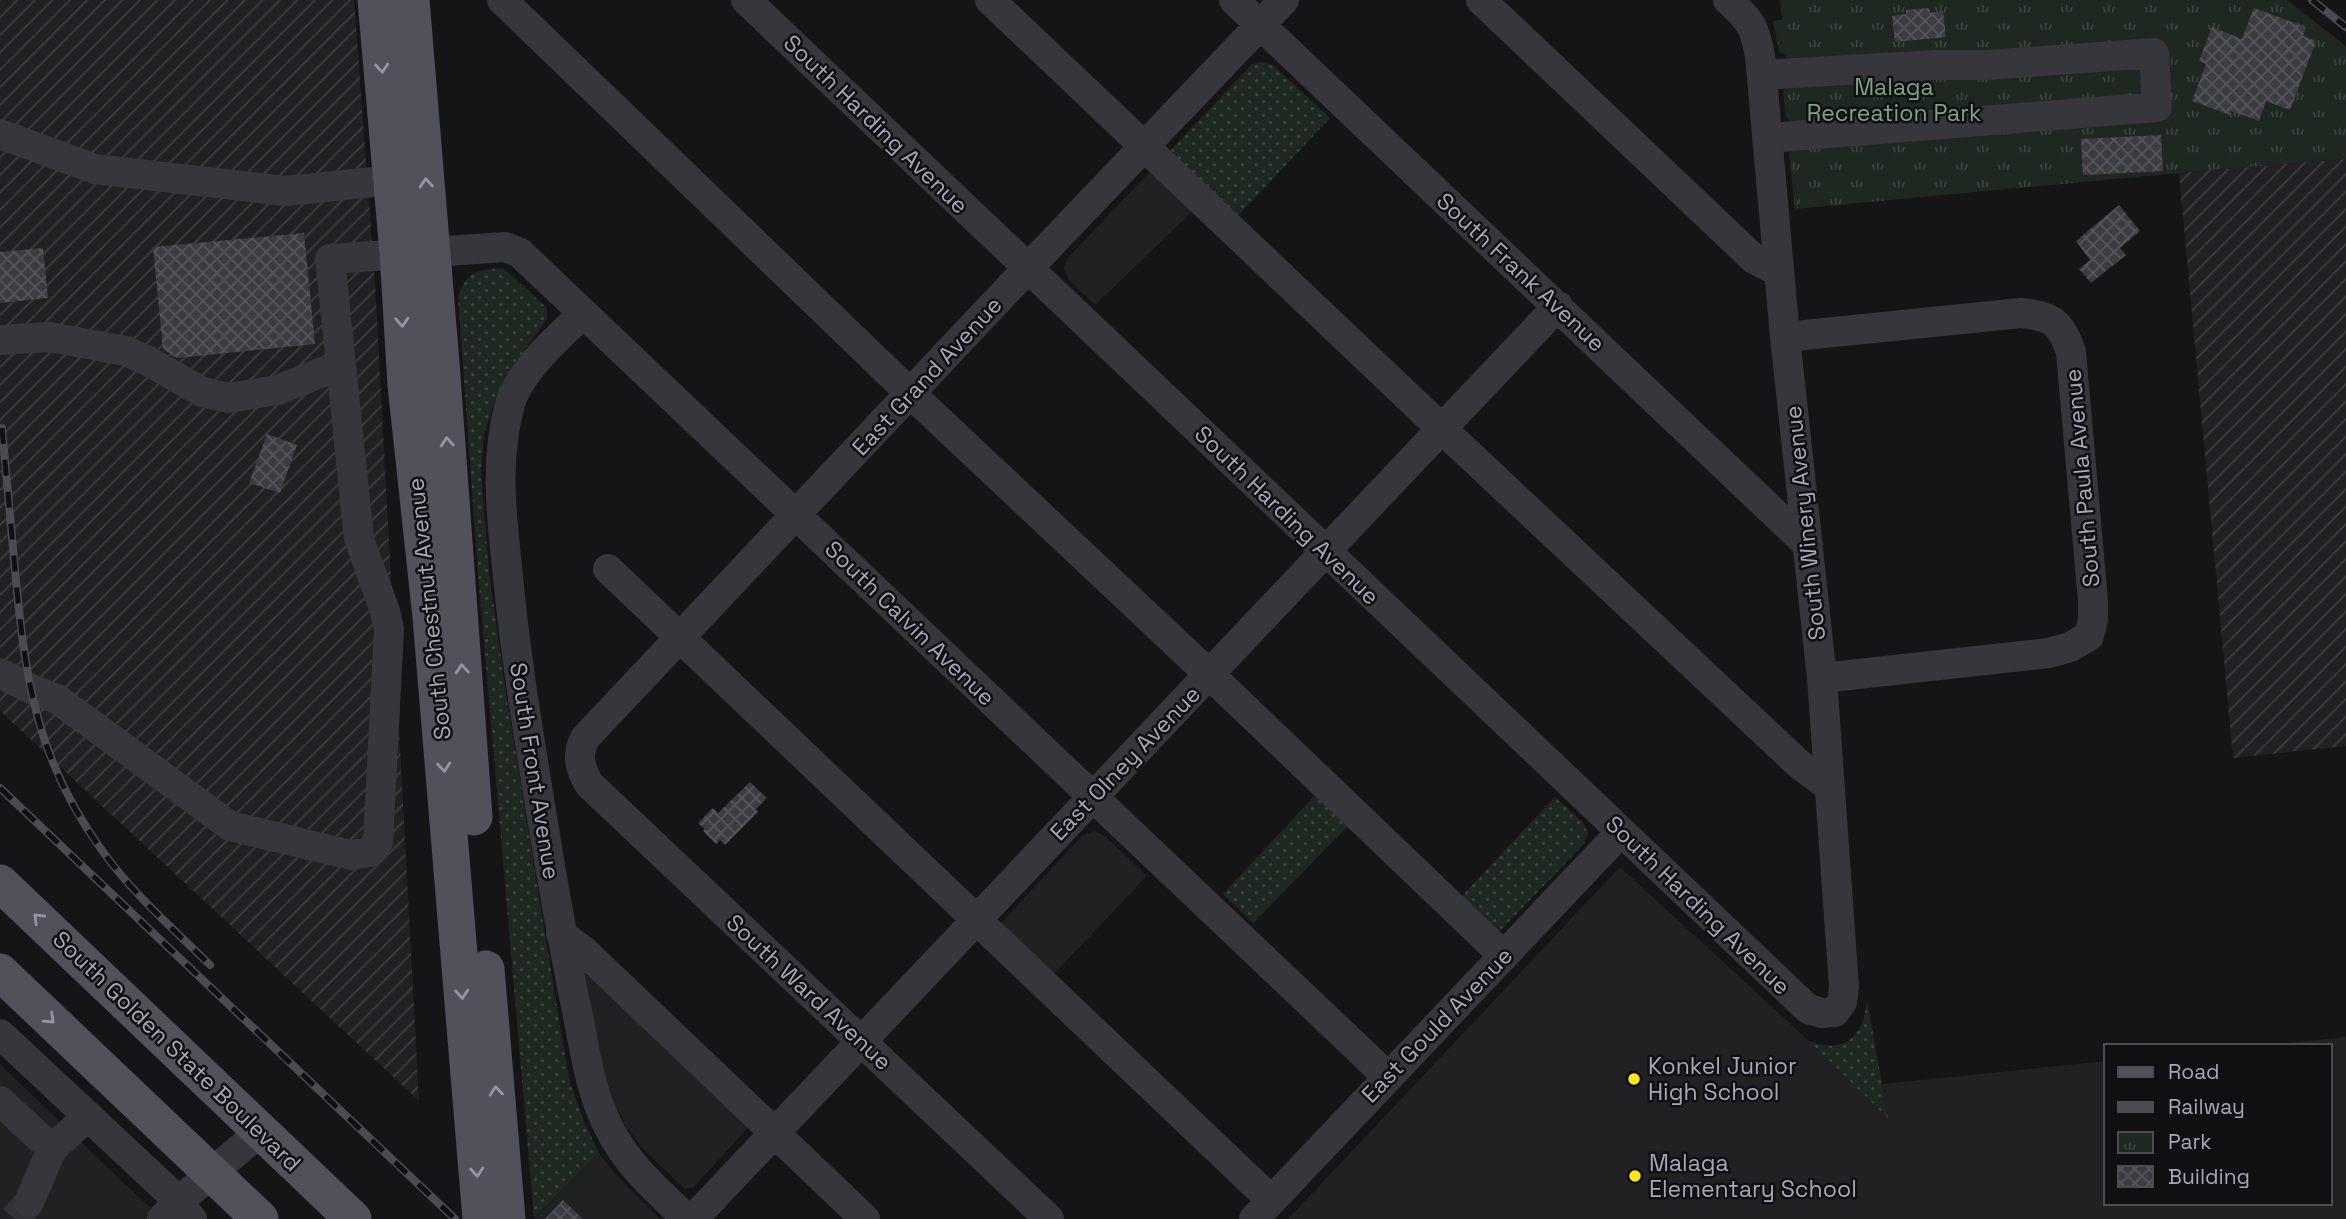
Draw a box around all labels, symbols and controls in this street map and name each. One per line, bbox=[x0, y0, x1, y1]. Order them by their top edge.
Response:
street label: South Harding Avenue bbox=[777, 28, 975, 220]
one-way arrow bbox=[374, 63, 389, 74]
park label: Malaga Recreation Park bbox=[1807, 72, 1981, 128]
one-way arrow bbox=[419, 178, 434, 189]
street label: South Frank Avenue bbox=[1430, 186, 1612, 358]
street label: East Grand Avenue bbox=[845, 290, 1009, 462]
one-way arrow bbox=[394, 316, 409, 327]
street label: South Paula Avenue bbox=[2058, 367, 2106, 589]
street label: South Winery Avenue bbox=[1778, 404, 1832, 642]
street label: South Harding Avenue bbox=[1188, 419, 1386, 611]
one-way arrow bbox=[439, 436, 454, 447]
street label: South Chestnut Avenue bbox=[400, 476, 458, 742]
street label: South Calvin Avenue bbox=[818, 534, 1002, 712]
street label: South Front Avenue bbox=[503, 660, 567, 882]
one-way arrow bbox=[455, 663, 470, 674]
street label: East Olney Avenue bbox=[1043, 679, 1207, 847]
one-way arrow bbox=[436, 762, 451, 773]
street label: South Harding Avenue bbox=[1599, 809, 1797, 1001]
street label: South Ward Avenue bbox=[720, 907, 898, 1077]
one-way arrow bbox=[33, 914, 46, 927]
street label: South Golden State Boulevard bbox=[47, 924, 307, 1178]
street label: East Gould Avenue bbox=[1355, 941, 1519, 1109]
one-way arrow bbox=[454, 989, 469, 1000]
one-way arrow bbox=[41, 1011, 54, 1024]
legend bbox=[2104, 1044, 2332, 1205]
place label: Konkel Junior High School bbox=[1648, 1051, 1797, 1107]
text: Road bbox=[2168, 1058, 2220, 1085]
marker: Konkel Junior High School bbox=[1626, 1071, 1642, 1087]
one-way arrow bbox=[489, 1085, 504, 1096]
text: Railway bbox=[2168, 1093, 2245, 1120]
text: Park bbox=[2168, 1128, 2212, 1155]
place label: Malaga Elementary School bbox=[1649, 1148, 1857, 1204]
text: Building bbox=[2168, 1163, 2250, 1190]
one-way arrow bbox=[469, 1167, 484, 1178]
marker: Malaga Elementary School bbox=[1627, 1168, 1643, 1184]

